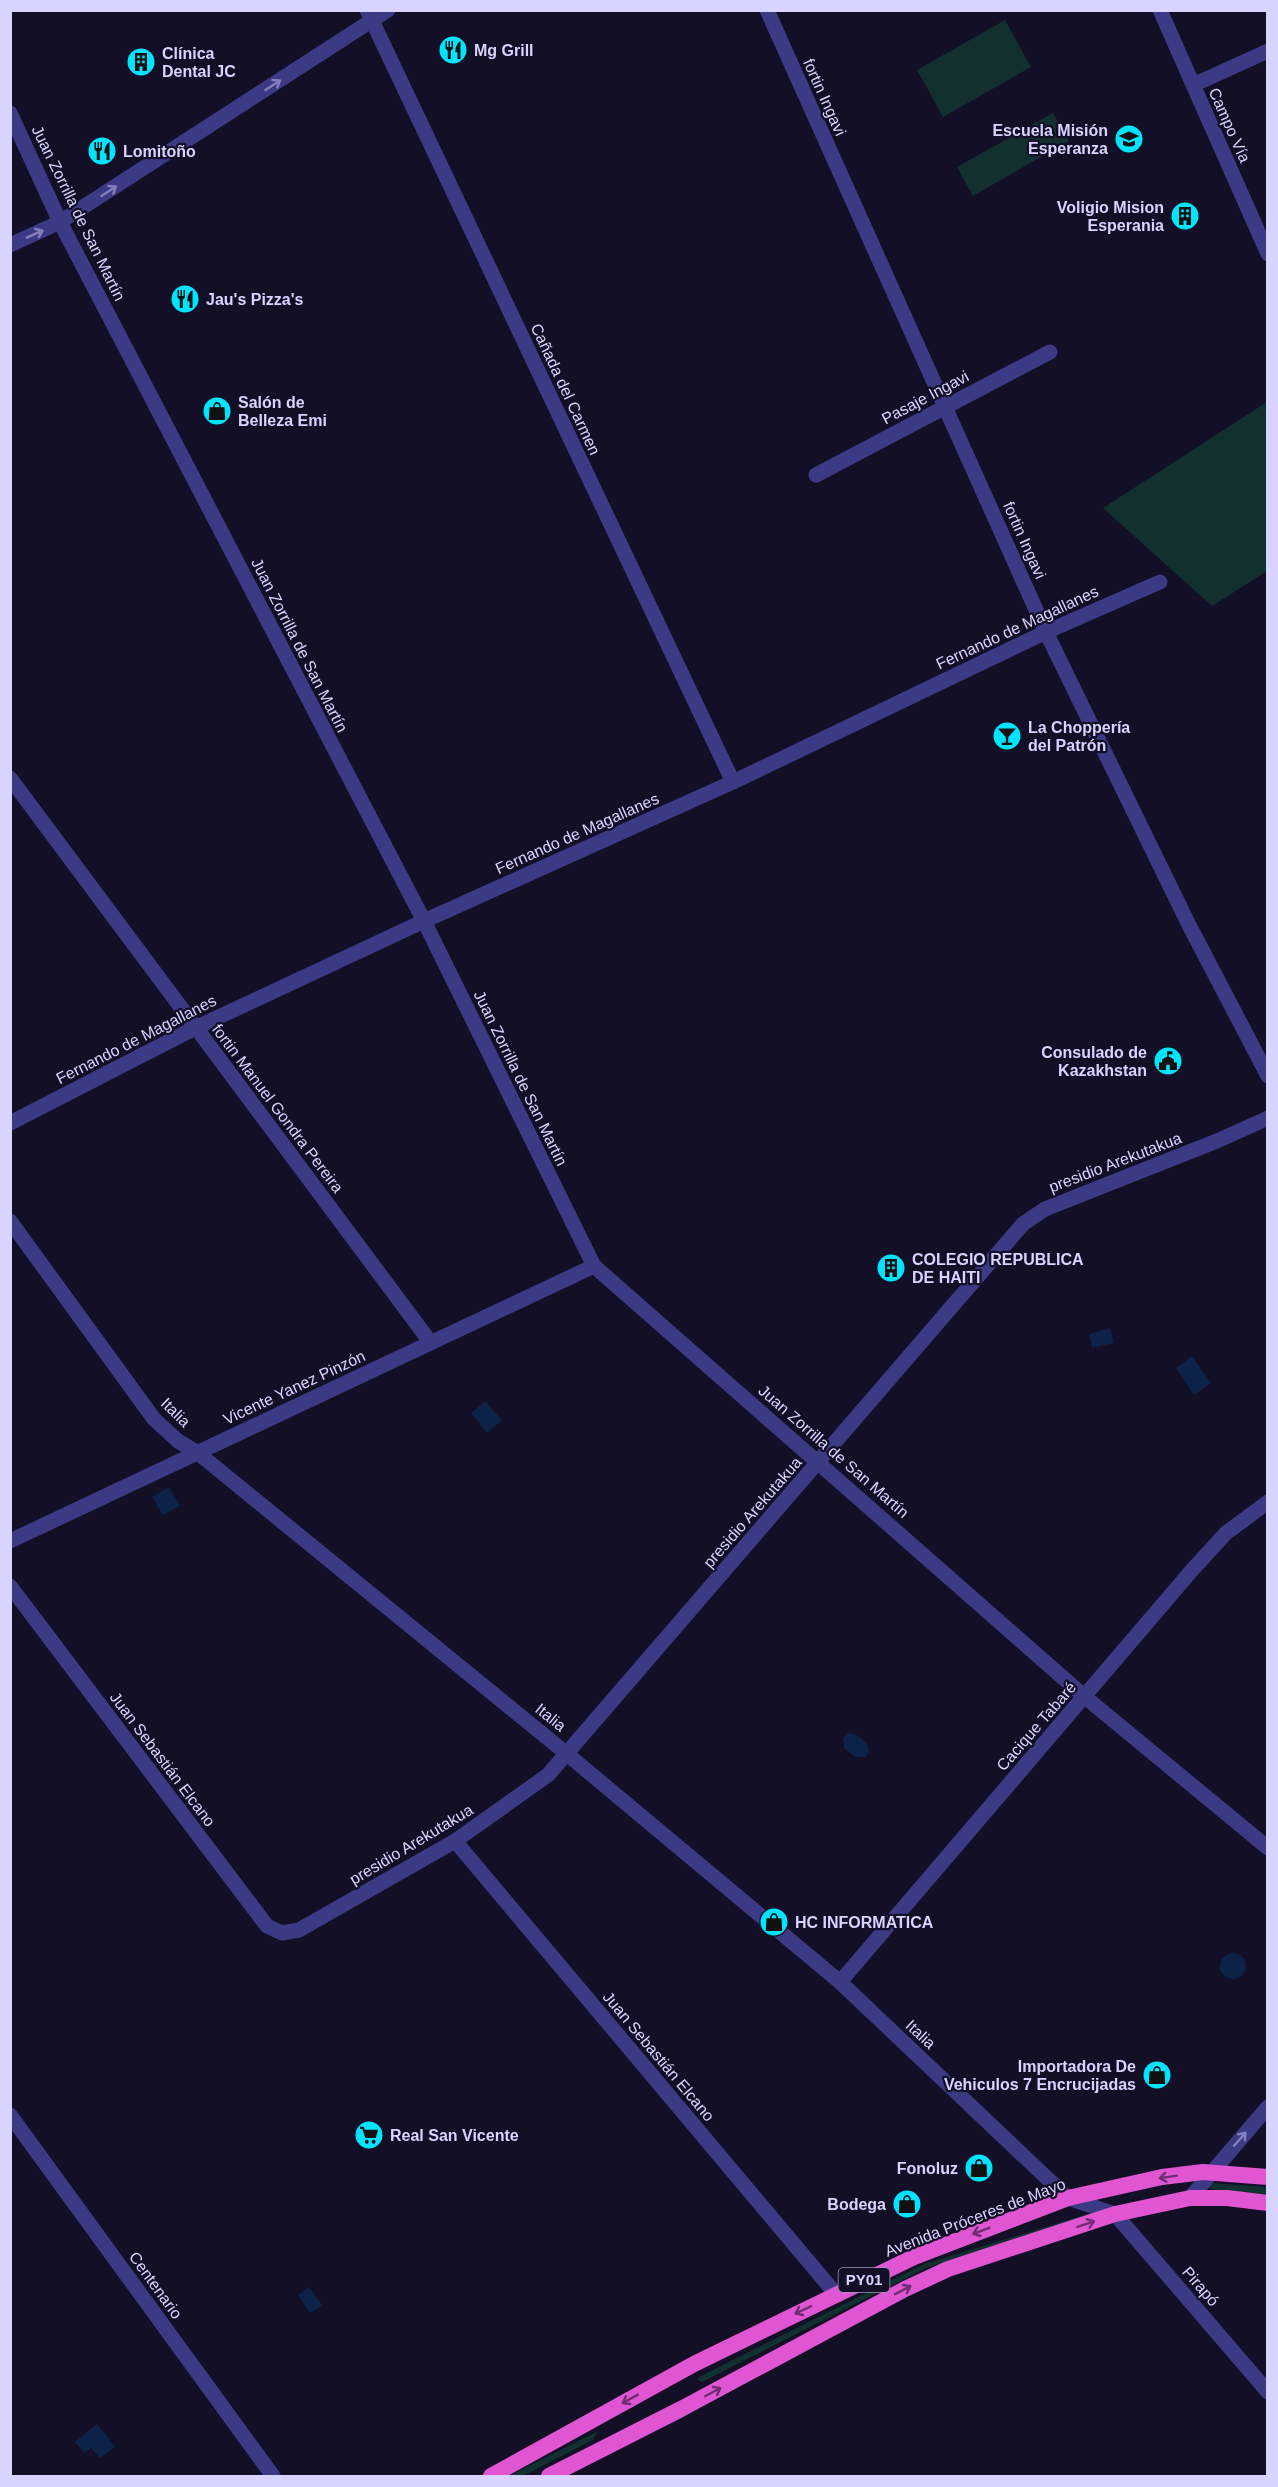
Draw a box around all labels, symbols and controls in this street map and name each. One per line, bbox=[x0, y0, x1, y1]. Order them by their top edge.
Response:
restaurant icon: Mg Grill bbox=[437, 34, 469, 66]
place label: Mg Grill bbox=[474, 42, 534, 59]
place label: Clínica Dental JC bbox=[162, 45, 236, 80]
building icon: Clínica Dental JC bbox=[125, 46, 157, 78]
street label: fortin Ingavi bbox=[800, 56, 849, 138]
one-way arrow bbox=[264, 78, 281, 90]
street label: Campo Vía bbox=[1205, 85, 1254, 165]
place label: Escuela Misión Esperanza bbox=[992, 122, 1108, 157]
street label: Juan Zorrilla de San Martín bbox=[29, 123, 128, 304]
school or university icon: Escuela Misión Esperanza bbox=[1113, 123, 1145, 155]
restaurant icon: Lomitoño bbox=[86, 135, 118, 167]
place label: Lomitoño bbox=[123, 143, 196, 160]
one-way arrow bbox=[101, 184, 118, 197]
place label: Voligio Mision Esperania bbox=[1057, 199, 1164, 234]
building icon: Voligio Mision Esperania bbox=[1169, 200, 1201, 232]
one-way arrow bbox=[26, 227, 44, 239]
restaurant icon: Jau's Pizza's bbox=[169, 283, 201, 315]
place label: Jau's Pizza's bbox=[206, 291, 304, 308]
street label: Cañada del Carmen bbox=[528, 321, 604, 458]
street label: Pasaje Ingavi bbox=[879, 367, 972, 427]
place label: Salón de Belleza Emi bbox=[238, 394, 327, 429]
shop icon: Salón de Belleza Emi bbox=[201, 395, 233, 427]
street label: fortin Ingavi bbox=[1000, 499, 1049, 581]
street label: Juan Zorrilla de San Martín bbox=[248, 555, 351, 735]
street label: Fernando de Magallanes bbox=[933, 582, 1101, 673]
place label: La Choppería del Patrón bbox=[1028, 719, 1130, 754]
bar icon: La Choppería del Patrón bbox=[991, 720, 1023, 752]
street label: Fernando de Magallanes bbox=[493, 790, 662, 877]
street label: Juan Zorrilla de San Martín bbox=[471, 988, 570, 1169]
street label: Fernando de Magallanes bbox=[54, 992, 219, 1087]
street label: fortin Manuel Gondra Pereira bbox=[209, 1021, 347, 1196]
place label: Consulado de Kazakhstan bbox=[1041, 1044, 1147, 1079]
public building icon: Consulado de Kazakhstan bbox=[1152, 1045, 1184, 1077]
street label: presidio Arekutakua bbox=[1047, 1129, 1184, 1196]
place label: COLEGIO REPUBLICA DE HAITI bbox=[912, 1251, 1084, 1286]
building icon: COLEGIO REPUBLICA DE HAITI bbox=[875, 1252, 907, 1284]
street label: Vicente Yanez Pinzón bbox=[220, 1347, 368, 1428]
street label: Juan Zorrilla de San Martín bbox=[755, 1382, 912, 1521]
street label: Italia bbox=[158, 1395, 194, 1430]
street label: presidio Arekutakua bbox=[700, 1454, 805, 1571]
street label: Cacique Tabaré bbox=[993, 1678, 1080, 1774]
street label: Juan Sebastián Elcano bbox=[107, 1689, 219, 1830]
street label: Italia bbox=[532, 1700, 569, 1735]
street label: presidio Arekutakua bbox=[347, 1801, 476, 1888]
shop icon: HC INFORMATICA bbox=[758, 1906, 790, 1938]
place label: HC INFORMATICA bbox=[795, 1914, 934, 1931]
street label: Juan Sebastián Elcano bbox=[600, 1988, 718, 2125]
street label: Italia bbox=[903, 2017, 939, 2052]
place label: Importadora De Vehiculos 7 Encrucijadas bbox=[944, 2058, 1136, 2093]
shop icon: Importadora De Vehiculos 7 Encrucijadas bbox=[1141, 2059, 1173, 2091]
supermarket icon: Real San Vicente bbox=[353, 2119, 385, 2151]
place label: Real San Vicente bbox=[390, 2127, 519, 2144]
one-way arrow bbox=[1233, 2132, 1247, 2147]
shop icon: Fonoluz bbox=[963, 2152, 995, 2184]
place label: Fonoluz bbox=[897, 2160, 958, 2177]
one-way arrow bbox=[1158, 2171, 1178, 2182]
street label: Avenida Próceres de Mayo bbox=[883, 2175, 1068, 2260]
shop icon: Bodega bbox=[891, 2188, 923, 2220]
place label: Bodega bbox=[827, 2196, 886, 2213]
one-way arrow bbox=[1076, 2217, 1095, 2228]
one-way arrow bbox=[972, 2227, 991, 2238]
street label: Centenario bbox=[126, 2249, 186, 2322]
street label: Pirapó bbox=[1179, 2263, 1222, 2309]
road number: PY01 bbox=[838, 2268, 890, 2292]
one-way arrow bbox=[894, 2284, 912, 2296]
one-way arrow bbox=[794, 2304, 812, 2316]
one-way arrow bbox=[703, 2386, 721, 2397]
one-way arrow bbox=[621, 2394, 638, 2406]

